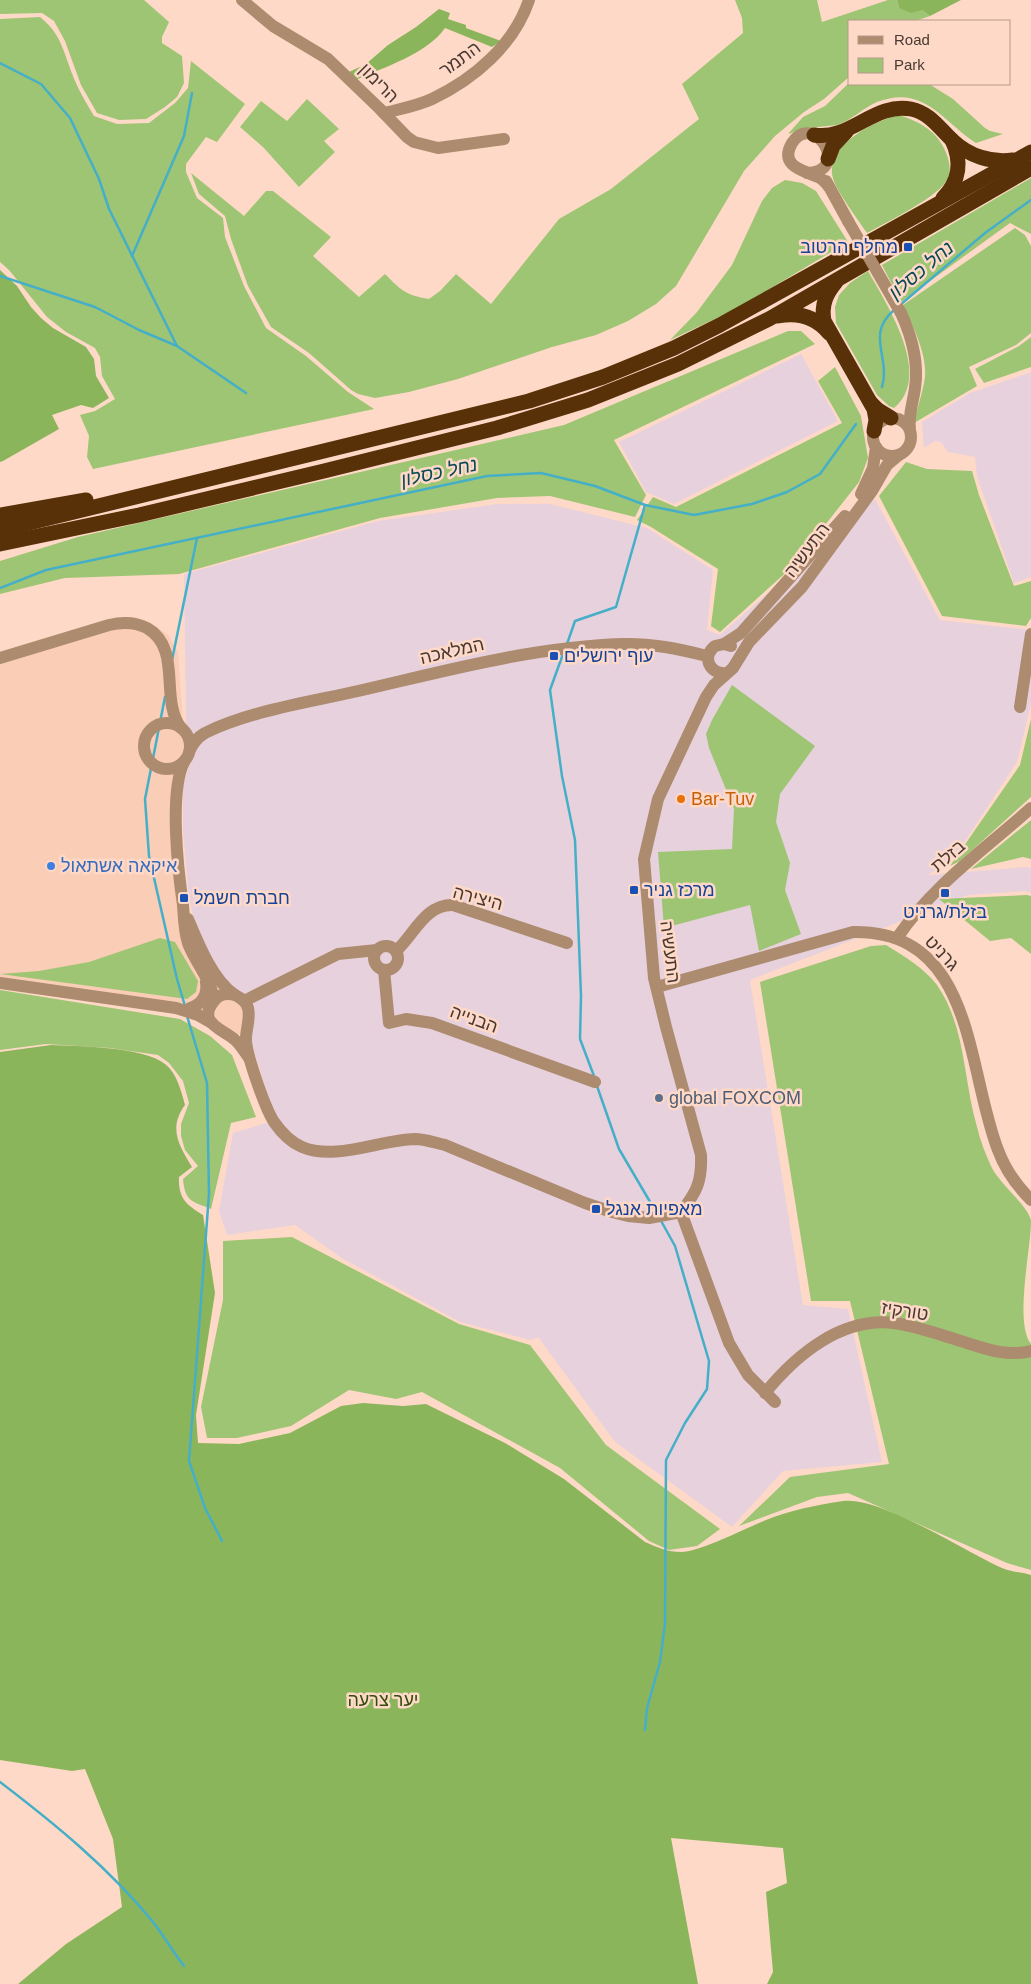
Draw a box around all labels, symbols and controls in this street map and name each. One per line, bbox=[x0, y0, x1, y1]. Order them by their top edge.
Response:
legend bbox=[848, 20, 1011, 85]
text: Road bbox=[894, 31, 930, 48]
street label: התמר bbox=[436, 37, 484, 81]
text: Park bbox=[894, 56, 925, 73]
street label: הרימון bbox=[355, 59, 403, 107]
place label: מחלף הרטוב bbox=[800, 237, 898, 257]
water label: נחל כסלון bbox=[884, 237, 957, 304]
marker: מחלף הרטוב bbox=[902, 241, 914, 253]
water label: נחל כסלון bbox=[398, 454, 479, 491]
street label: התעשיה bbox=[780, 519, 834, 581]
street label: המלאכה bbox=[418, 634, 486, 668]
place label: עוף ירושלים bbox=[564, 646, 654, 666]
marker: עוף ירושלים bbox=[548, 650, 560, 662]
place label: Bar-Tuv bbox=[691, 789, 754, 809]
marker: Bar-Tuv bbox=[675, 793, 687, 805]
street label: בזלת bbox=[927, 836, 969, 876]
place label: איקאה אשתאול bbox=[61, 856, 178, 876]
marker: איקאה אשתאול bbox=[45, 860, 57, 872]
place label: מרכז גניר bbox=[644, 880, 715, 900]
street label: היצירה bbox=[451, 882, 505, 914]
marker: מרכז גניר bbox=[628, 884, 640, 896]
marker: בזלת/גרניט bbox=[939, 887, 951, 899]
place label: חברת חשמל bbox=[194, 888, 290, 908]
marker: חברת חשמל bbox=[178, 892, 190, 904]
place label: בזלת/גרניט bbox=[903, 902, 987, 922]
street label: התעשיה bbox=[656, 920, 684, 984]
street label: גרניט bbox=[921, 931, 963, 975]
street label: הבנייה bbox=[447, 1001, 501, 1037]
place label: global FOXCOM bbox=[669, 1088, 801, 1108]
marker: global FOXCOM bbox=[653, 1092, 665, 1104]
place label: מאפיות אנגל bbox=[606, 1199, 703, 1219]
marker: מאפיות אנגל bbox=[590, 1203, 602, 1215]
street label: טורקיז bbox=[880, 1297, 930, 1325]
park label: יער צרעה bbox=[347, 1690, 419, 1710]

